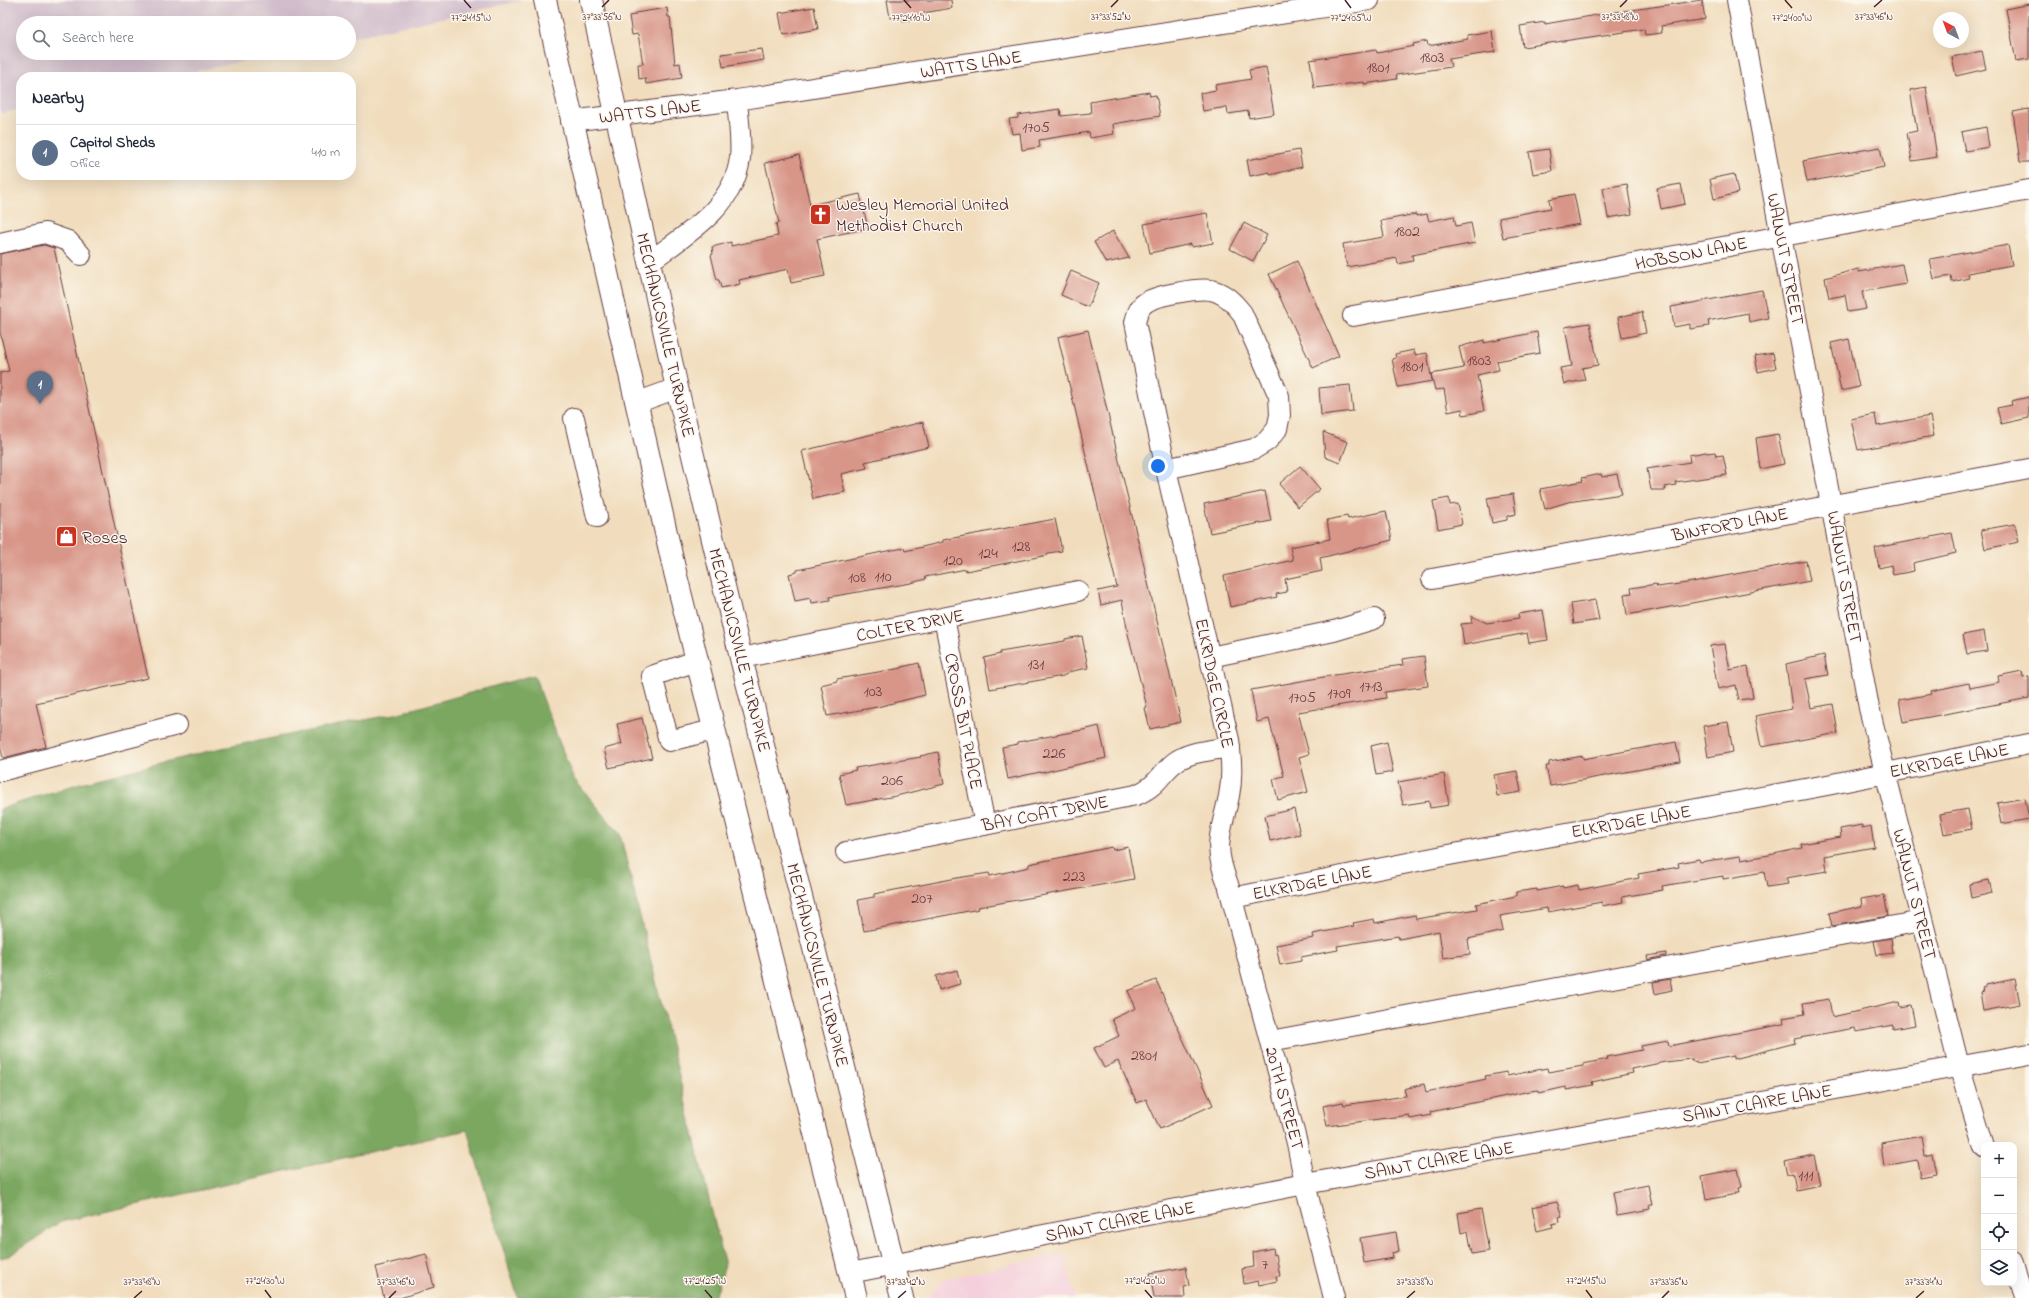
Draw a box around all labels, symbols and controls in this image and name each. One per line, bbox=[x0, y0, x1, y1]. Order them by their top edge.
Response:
text: 37°33'56"N bbox=[582, 10, 622, 25]
text: 37°33'52"N bbox=[1091, 10, 1131, 25]
text: 37°33'48"N bbox=[1601, 10, 1639, 25]
text: 37°33'46"N bbox=[1855, 10, 1893, 25]
text: 77°24'15"W bbox=[451, 11, 491, 26]
text: 77°24'10"W bbox=[892, 11, 931, 26]
text: 77°24'05"W bbox=[1330, 11, 1372, 26]
text: 77°24'00"W bbox=[1772, 11, 1812, 26]
north arrow bbox=[1933, 12, 1969, 48]
search box bbox=[16, 16, 356, 60]
icon: search bbox=[30, 27, 52, 49]
text: Search here bbox=[62, 27, 134, 49]
street label: WATTS LANE bbox=[919, 45, 1024, 87]
house number: 1803 bbox=[1420, 46, 1444, 70]
house number: 1801 bbox=[1366, 56, 1390, 80]
text: Nearby bbox=[32, 86, 84, 111]
street label: WATTS LANE bbox=[598, 94, 703, 132]
house number: 1705 bbox=[1022, 116, 1050, 140]
text: Capitol Sheds bbox=[70, 132, 155, 154]
text: 1 bbox=[43, 143, 47, 162]
text: 410 m bbox=[312, 143, 340, 162]
text: Office bbox=[70, 154, 100, 173]
street label: WALNUT STREET bbox=[1758, 191, 1810, 328]
place label: Wesley Memorial United Methodist Church bbox=[836, 193, 1009, 240]
church icon: Wesley Memorial United Methodist Church bbox=[808, 201, 834, 227]
house number: 1802 bbox=[1394, 220, 1420, 244]
street label: MECHANICSVILLE TURNPIKE bbox=[628, 230, 700, 441]
street label: HOBSON LANE bbox=[1633, 231, 1750, 279]
house number: 1803 bbox=[1467, 349, 1491, 373]
house number: 1801 bbox=[1400, 355, 1424, 379]
pin: 1 bbox=[27, 371, 53, 404]
your location bbox=[1148, 456, 1168, 476]
street label: BINFORD LANE bbox=[1669, 502, 1791, 550]
street label: WALNUT STREET bbox=[1819, 509, 1867, 646]
shop icon: Roses bbox=[54, 524, 80, 550]
place label: Roses bbox=[82, 526, 128, 552]
house number: 128 bbox=[1011, 535, 1031, 559]
house number: 124 bbox=[978, 542, 998, 566]
street label: MECHANICSVILLE TURNPIKE bbox=[700, 546, 776, 755]
house number: 120 bbox=[943, 549, 963, 573]
house number: 110 bbox=[874, 565, 892, 589]
house number: 108 bbox=[848, 566, 866, 590]
street label: COLTER DRIVE bbox=[854, 604, 967, 650]
street label: ELKRIDGE CIRCLE bbox=[1187, 616, 1240, 751]
street label: CROSS BIT PLACE bbox=[936, 651, 988, 792]
house number: 131 bbox=[1028, 653, 1044, 677]
house number: 1713 bbox=[1359, 675, 1383, 699]
house number: 103 bbox=[864, 680, 882, 704]
house number: 1709 bbox=[1327, 682, 1351, 706]
house number: 1705 bbox=[1288, 686, 1316, 710]
street label: ELKRIDGE LANE bbox=[1887, 738, 2011, 786]
house number: 226 bbox=[1043, 742, 1065, 766]
house number: 206 bbox=[881, 769, 903, 793]
street label: BAY COAT DRIVE bbox=[979, 790, 1111, 840]
street label: ELKRIDGE LANE bbox=[1569, 800, 1693, 846]
street label: WALNUT STREET bbox=[1884, 826, 1942, 963]
street label: ELKRIDGE LANE bbox=[1250, 860, 1374, 908]
street label: MECHANICSVILLE TURNPIKE bbox=[778, 861, 854, 1070]
house number: 223 bbox=[1063, 865, 1085, 889]
house number: 207 bbox=[911, 887, 933, 911]
house number: 2801 bbox=[1131, 1044, 1157, 1068]
street label: 20TH STREET bbox=[1257, 1044, 1309, 1153]
street label: SAINT CLAIRE LANE bbox=[1680, 1079, 1834, 1131]
street label: SAINT CLAIRE LANE bbox=[1362, 1136, 1516, 1188]
map controls bbox=[1981, 1142, 2017, 1286]
button: + bbox=[1981, 1142, 2017, 1178]
house number: 111 bbox=[1798, 1164, 1814, 1188]
button: − bbox=[1981, 1178, 2017, 1214]
street label: SAINT CLAIRE LANE bbox=[1043, 1196, 1197, 1250]
button: locate bbox=[1981, 1214, 2017, 1250]
button: layers bbox=[1981, 1250, 2017, 1286]
house number: 7 bbox=[1262, 1253, 1269, 1277]
text: 77°24'30"W bbox=[245, 1274, 285, 1289]
text: 77°24'25"W bbox=[684, 1274, 726, 1289]
text: 77°24'20"W bbox=[1125, 1274, 1165, 1289]
text: 77°24'15"W bbox=[1566, 1274, 1606, 1289]
text: 37°33'48"N bbox=[123, 1275, 161, 1290]
text: 37°33'46"N bbox=[377, 1275, 415, 1290]
text: 37°33'42"N bbox=[887, 1275, 925, 1290]
text: 37°33'38"N bbox=[1396, 1275, 1434, 1290]
text: 37°33'36"N bbox=[1650, 1275, 1688, 1290]
text: 37°33'34"N bbox=[1905, 1275, 1943, 1290]

